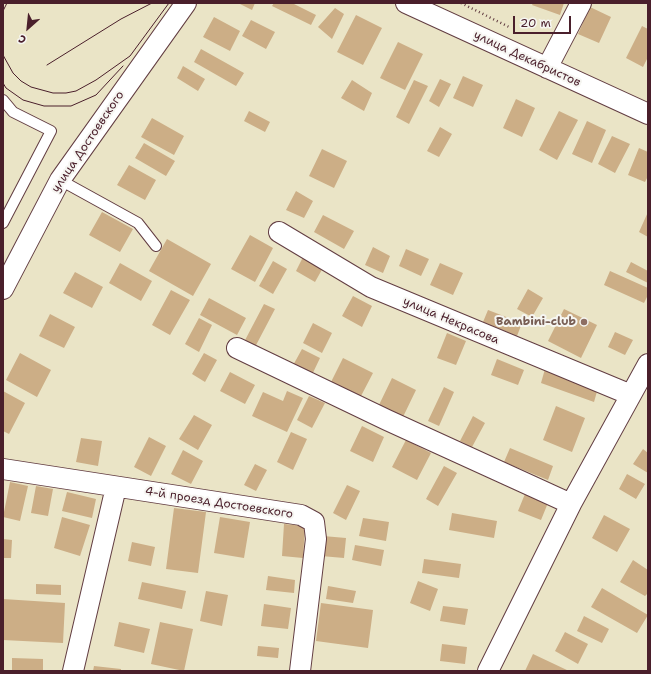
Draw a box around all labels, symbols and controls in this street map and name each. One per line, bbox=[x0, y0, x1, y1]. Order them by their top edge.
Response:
north arrow bbox=[8, 8, 48, 48]
scale bar bbox=[515, 8, 573, 34]
text: 20 m bbox=[520, 15, 551, 31]
street label: улица Декабристов bbox=[471, 28, 583, 90]
text: С bbox=[16, 31, 29, 47]
street label: улица Достоевского bbox=[49, 88, 127, 196]
street label: улица Некрасова bbox=[401, 294, 501, 348]
place label: Bambini-club bbox=[496, 315, 576, 329]
marker: Bambini-club bbox=[579, 317, 589, 327]
street label: 4-й проезд Достоевского bbox=[144, 484, 294, 522]

